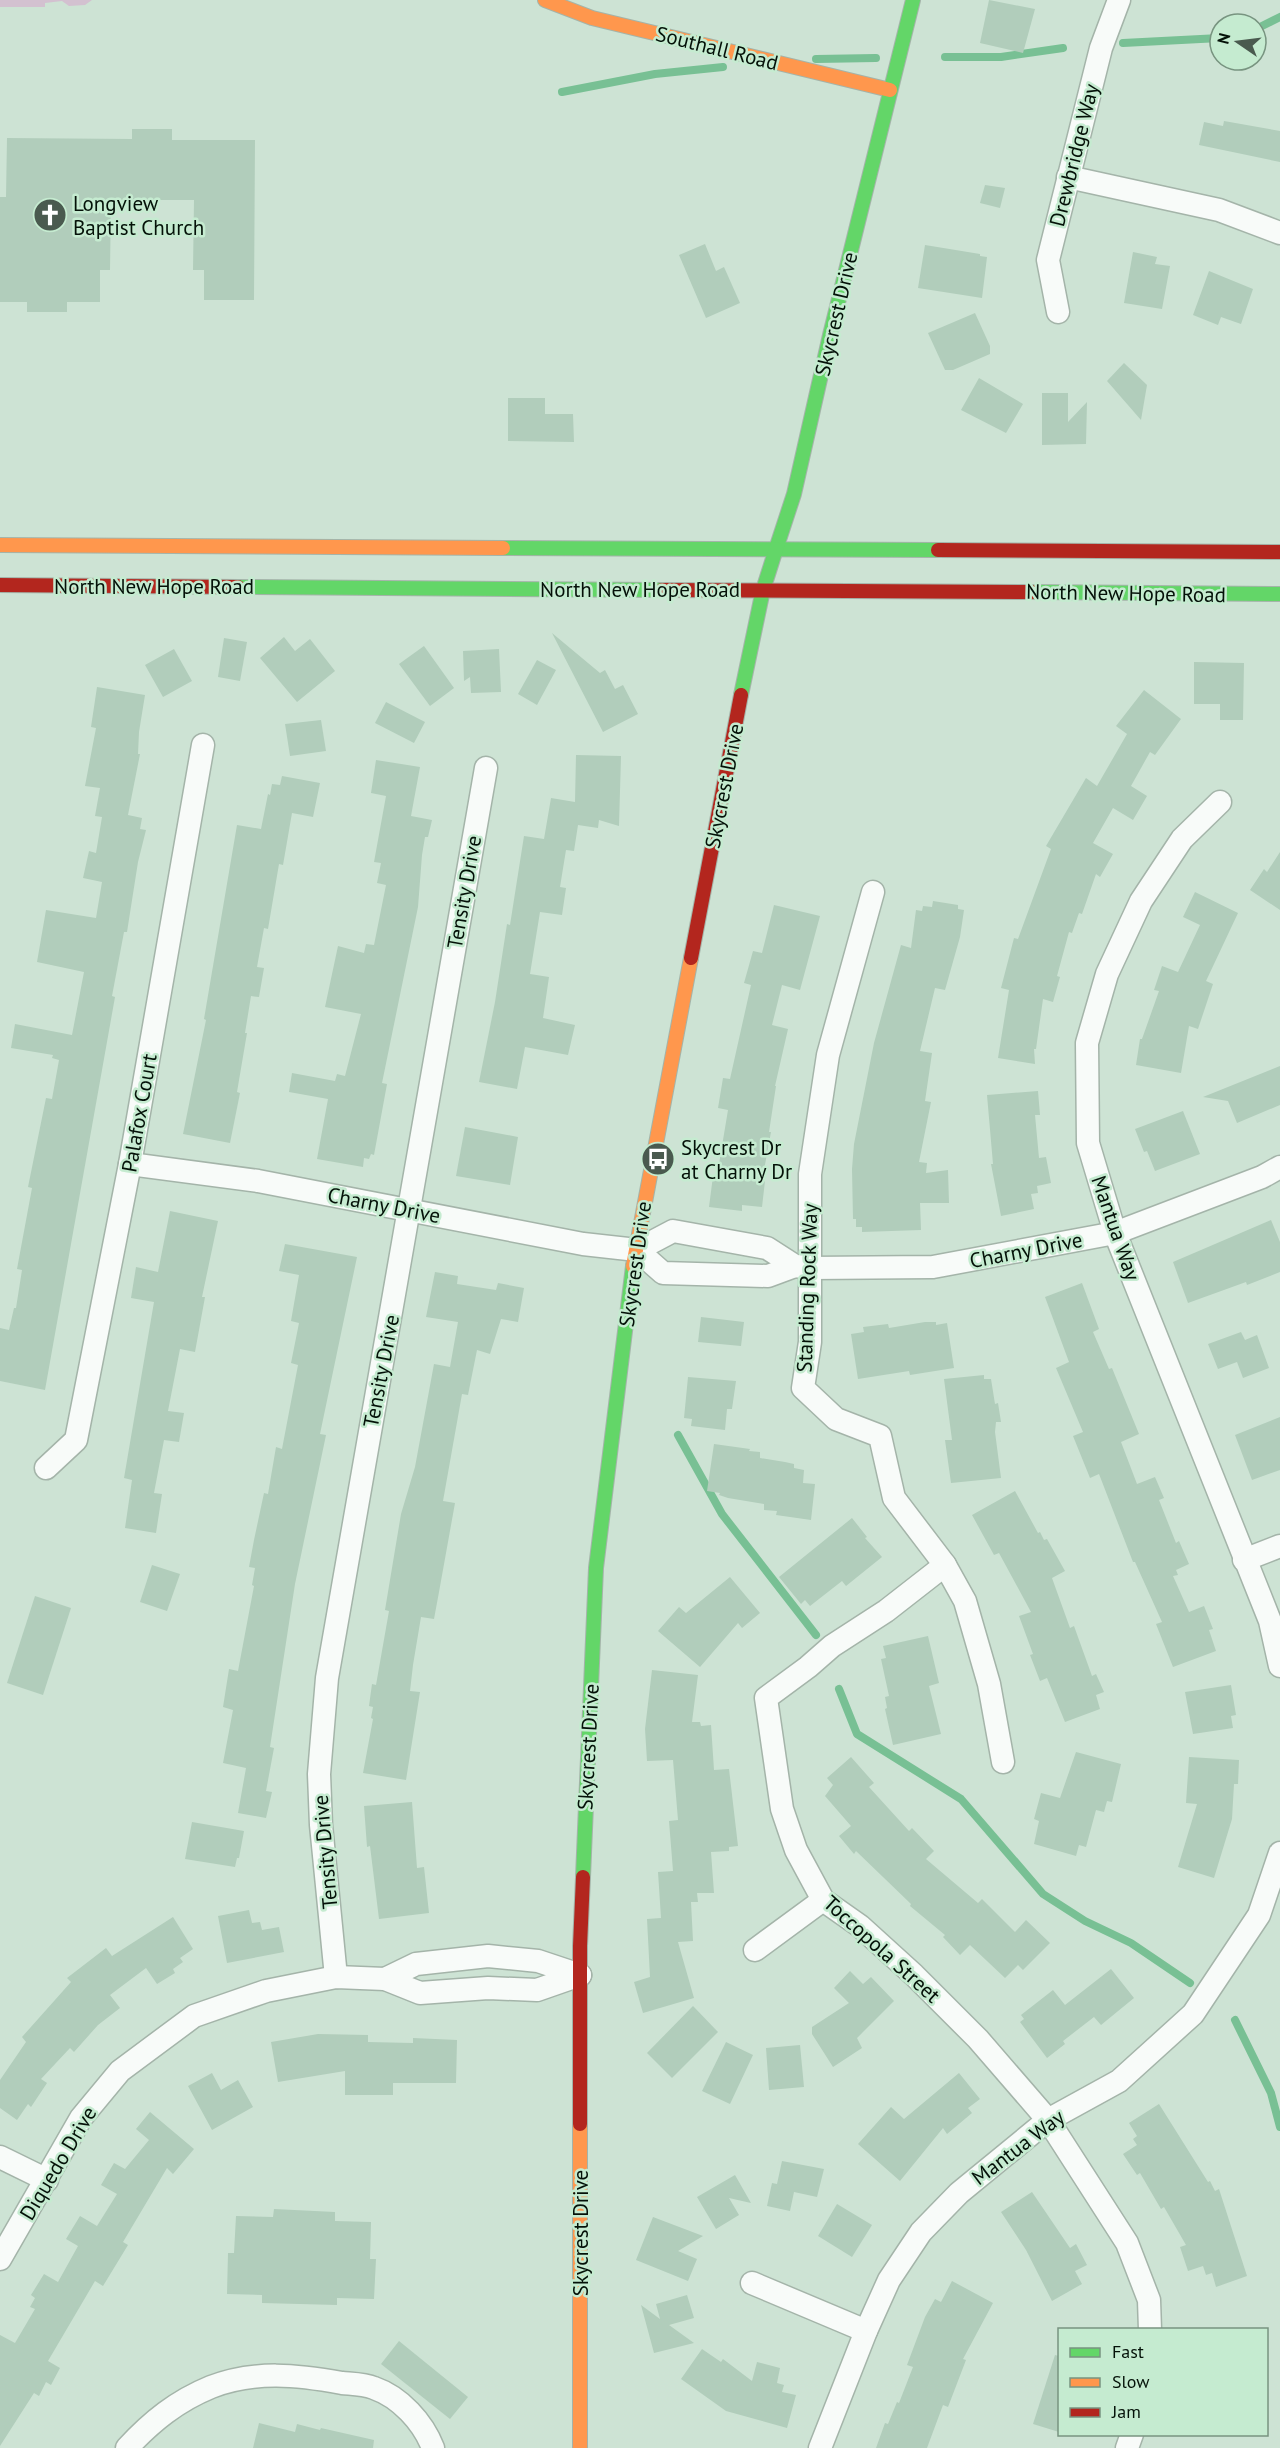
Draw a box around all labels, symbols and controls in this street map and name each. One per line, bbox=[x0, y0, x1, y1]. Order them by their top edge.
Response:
north arrow bbox=[1208, 12, 1268, 72]
street label: Southall Road bbox=[653, 20, 781, 76]
text: N bbox=[1212, 31, 1234, 46]
street label: Drewbridge Way bbox=[1043, 81, 1105, 229]
place label: Longview Baptist Church bbox=[73, 190, 204, 241]
church icon: Longview Baptist Church bbox=[32, 197, 68, 233]
street label: Skycrest Drive bbox=[809, 249, 863, 379]
street label: North New Hope Road bbox=[54, 573, 254, 600]
street label: North New Hope Road bbox=[540, 576, 740, 603]
street label: North New Hope Road bbox=[1026, 578, 1226, 608]
street label: Skycrest Drive bbox=[699, 721, 749, 851]
street label: Tensity Drive bbox=[441, 833, 487, 951]
street label: Palafox Court bbox=[115, 1052, 163, 1174]
place label: Skycrest Dr at Charny Dr bbox=[681, 1134, 792, 1185]
bus stop icon: Skycrest Dr at Charny Dr bbox=[640, 1141, 676, 1177]
street label: Mantua Way bbox=[1085, 1172, 1147, 1284]
street label: Charny Drive bbox=[325, 1181, 443, 1229]
street label: Skycrest Drive bbox=[613, 1199, 657, 1329]
street label: Standing Rock Way bbox=[791, 1203, 823, 1373]
street label: Charny Drive bbox=[967, 1226, 1085, 1274]
street label: Tensity Drive bbox=[357, 1312, 405, 1430]
street label: Skycrest Drive bbox=[571, 1683, 605, 1811]
street label: Tensity Drive bbox=[307, 1794, 343, 1910]
street label: Toccopola Street bbox=[818, 1889, 946, 2009]
street label: Diquedo Drive bbox=[14, 2101, 102, 2225]
street label: Mantua Way bbox=[966, 2103, 1070, 2191]
street label: Skycrest Drive bbox=[567, 2170, 594, 2296]
legend bbox=[1058, 2328, 1268, 2436]
text: Fast bbox=[1112, 2340, 1144, 2363]
text: Slow bbox=[1112, 2370, 1150, 2393]
text: Jam bbox=[1111, 2400, 1141, 2423]

